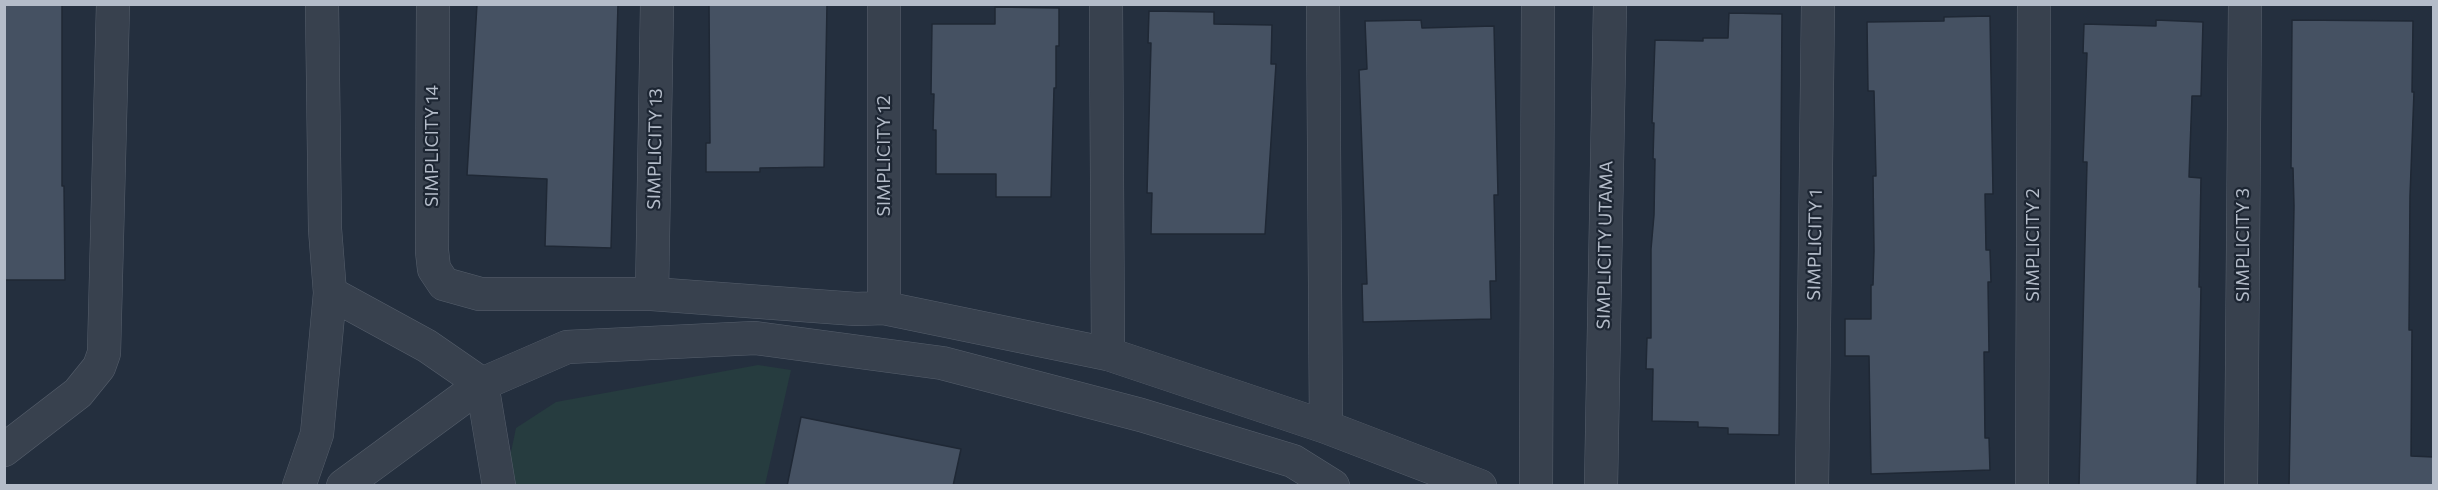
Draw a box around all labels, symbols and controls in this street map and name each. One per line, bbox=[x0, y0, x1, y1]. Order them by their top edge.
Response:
street label: SIMPLICITY 14 bbox=[421, 85, 443, 207]
street label: SIMPLICITY 13 bbox=[643, 88, 667, 210]
street label: SIMPLICITY 12 bbox=[873, 95, 895, 217]
street label: SIMPLICITY UTAMA bbox=[1593, 160, 1617, 330]
street label: SIMPLICITY 2 bbox=[2022, 188, 2044, 302]
street label: SIMPLICITY 3 bbox=[2232, 188, 2254, 302]
street label: SIMPLICITY 1 bbox=[1803, 189, 1827, 301]

